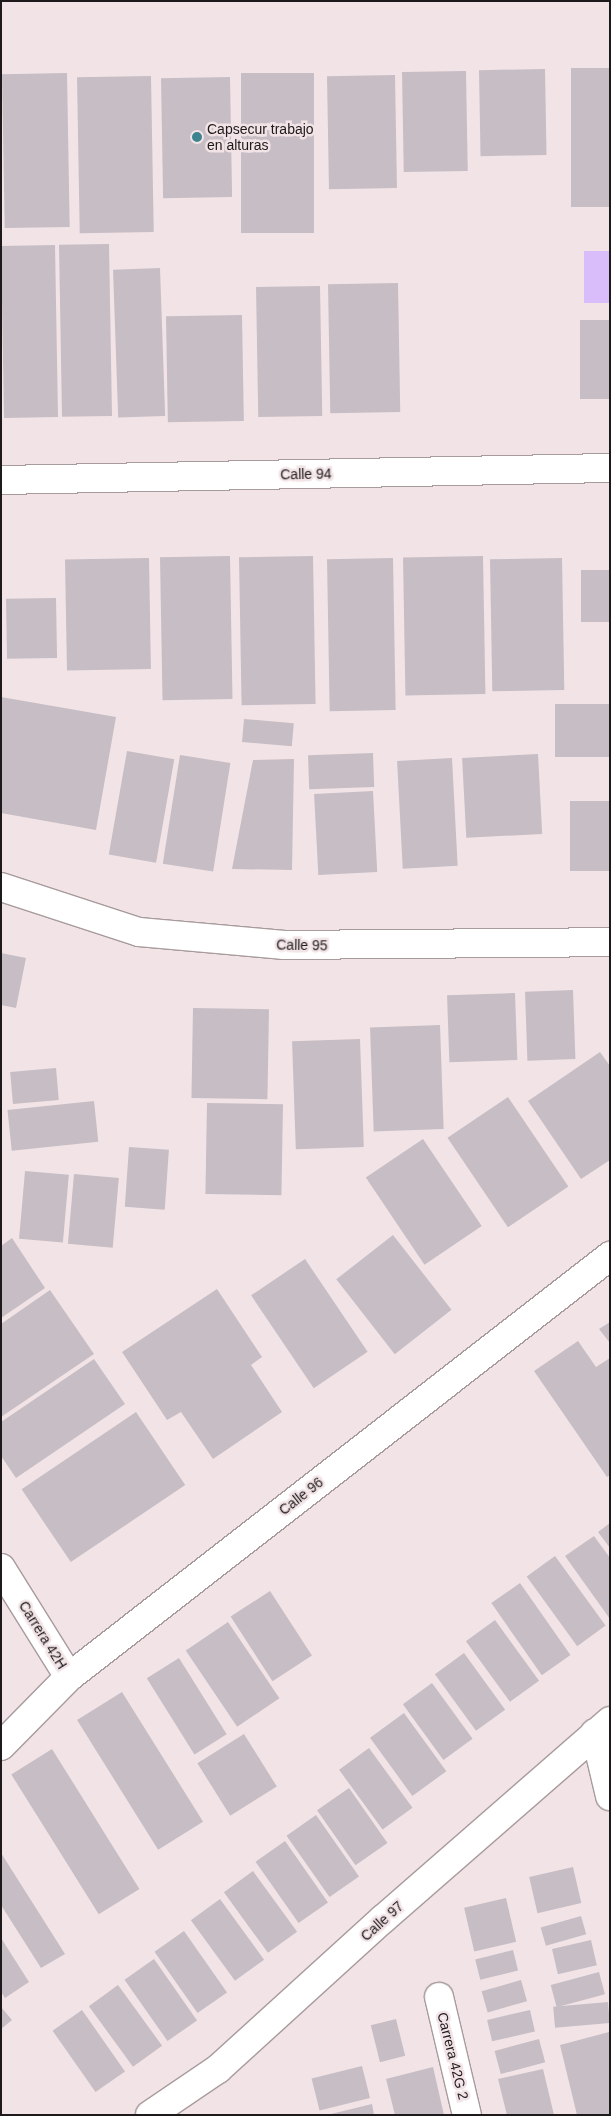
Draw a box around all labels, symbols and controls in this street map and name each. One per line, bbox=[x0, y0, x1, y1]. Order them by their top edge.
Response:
place label: Capsecur trabajo en alturas bbox=[207, 121, 314, 154]
marker: Capsecur trabajo en alturas bbox=[191, 131, 203, 143]
street label: Calle 94 bbox=[280, 465, 332, 483]
street label: Calle 95 bbox=[276, 936, 328, 954]
street label: Calle 96 bbox=[276, 1474, 326, 1518]
street label: Carrera 42H bbox=[15, 1598, 71, 1672]
street label: Calle 97 bbox=[357, 1898, 407, 1944]
street label: Carrera 42G 2 bbox=[434, 2011, 472, 2101]

